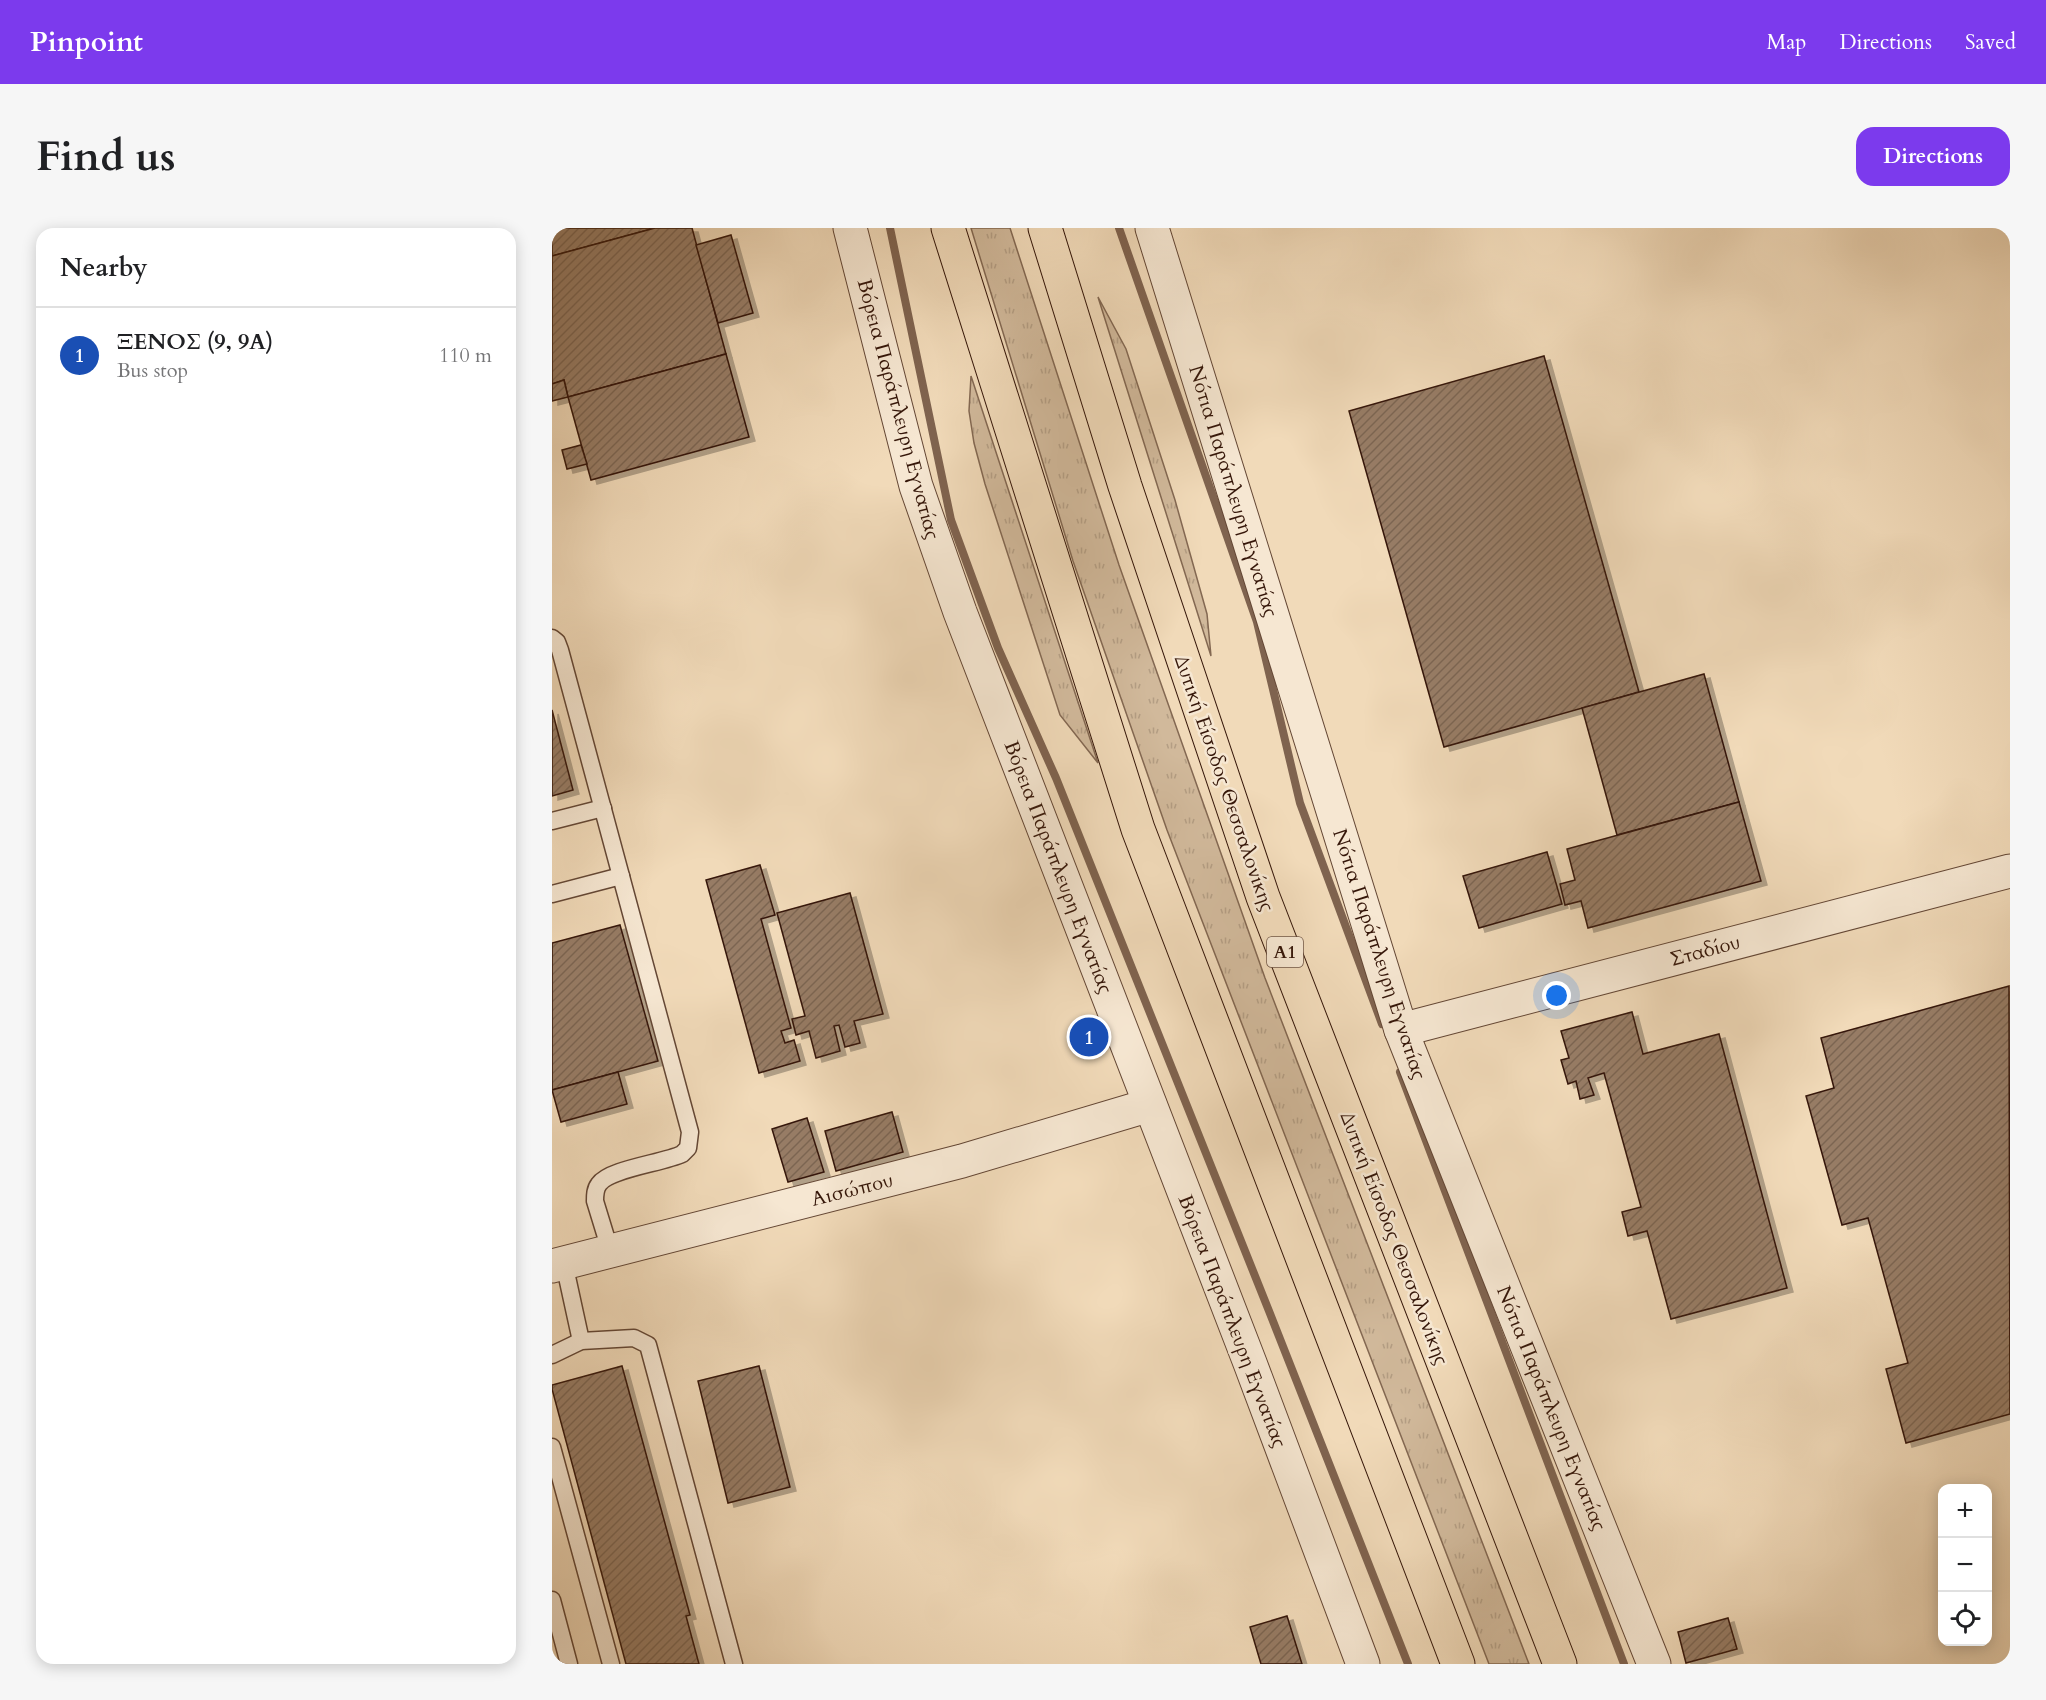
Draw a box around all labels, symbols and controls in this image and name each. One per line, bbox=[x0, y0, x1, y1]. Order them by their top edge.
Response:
text: Pinpoint bbox=[30, 23, 143, 61]
text: Map bbox=[1766, 28, 1806, 57]
text: Directions bbox=[1839, 28, 1932, 57]
text: Saved bbox=[1965, 28, 2016, 57]
button: Directions bbox=[1856, 127, 2010, 186]
text: Find us bbox=[36, 128, 176, 185]
text: Nearby bbox=[60, 250, 148, 285]
street label: Βόρεια Παράπλευρη Εγνατίας bbox=[851, 276, 946, 543]
text: ΞΕΝΟΣ (9, 9Α) bbox=[117, 327, 273, 357]
text: 1 bbox=[74, 342, 85, 369]
text: 110 m bbox=[439, 342, 492, 369]
text: Bus stop bbox=[117, 357, 188, 384]
street label: Νότια Παράπλευρη Εγνατίας bbox=[1182, 362, 1285, 621]
street label: Δυτική Είσοδος Θεσσαλονίκης bbox=[1168, 652, 1281, 915]
street label: Βόρεια Παράπλευρη Εγνατίας bbox=[998, 737, 1119, 998]
street label: Νότια Παράπλευρη Εγνατίας bbox=[1326, 825, 1433, 1083]
street label: Σταδίου bbox=[1667, 928, 1743, 973]
road number: Α1 bbox=[1267, 937, 1303, 967]
your location bbox=[1542, 981, 1571, 1010]
pin: 1 bbox=[1070, 1014, 1108, 1060]
street label: Δυτική Είσοδος Θεσσαλονίκης bbox=[1334, 1108, 1456, 1369]
street label: Αισώπου bbox=[808, 1166, 896, 1213]
street label: Βόρεια Παράπλευρη Εγνατίας bbox=[1172, 1191, 1293, 1452]
street label: Νότια Παράπλευρη Εγνατίας bbox=[1490, 1282, 1613, 1535]
map controls bbox=[1938, 1484, 1992, 1646]
button: + bbox=[1938, 1484, 1992, 1538]
button: − bbox=[1938, 1538, 1992, 1592]
button: locate bbox=[1938, 1592, 1992, 1646]

